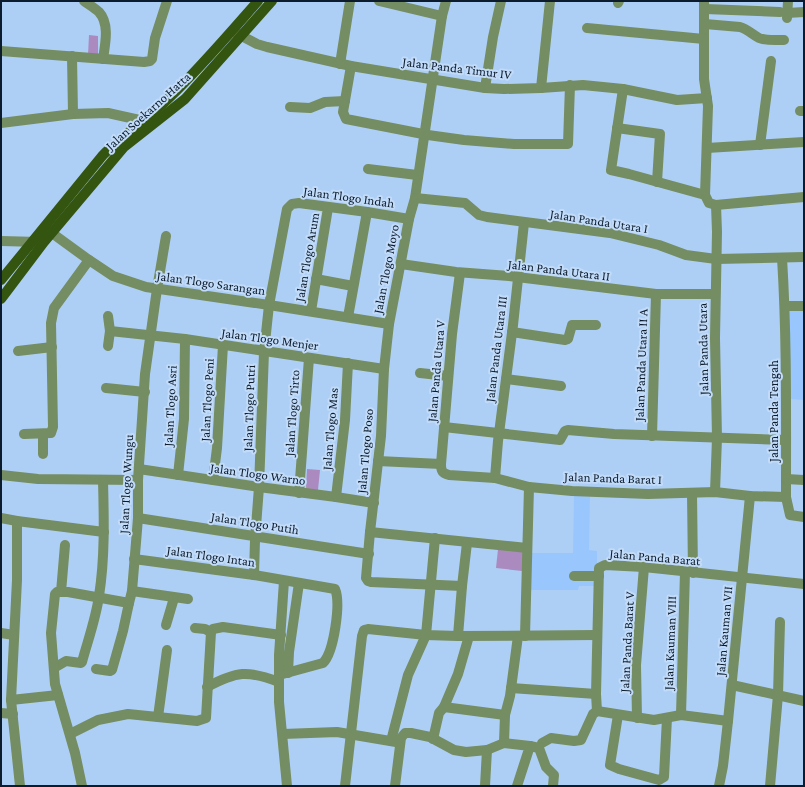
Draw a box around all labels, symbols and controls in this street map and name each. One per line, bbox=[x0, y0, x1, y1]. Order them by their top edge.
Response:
street label: Jalan Panda Timur IV bbox=[401, 54, 513, 82]
street label: Jalan Soekarno Hatta bbox=[102, 69, 193, 154]
street label: Jalan Tlogo Indah bbox=[302, 183, 395, 211]
street label: Jalan Panda Utara I bbox=[548, 206, 649, 236]
street label: Jalan Tlogo Arum bbox=[292, 211, 322, 304]
street label: Jalan Tlogo Moyo bbox=[370, 223, 402, 316]
street label: Jalan Panda Utara II bbox=[506, 256, 611, 284]
street label: Jalan Tlogo Sarangan bbox=[155, 268, 266, 298]
street label: Jalan Panda Utara III bbox=[482, 295, 510, 404]
street label: Jalan Panda Utara bbox=[695, 303, 711, 396]
street label: Jalan Panda Utara II A bbox=[632, 308, 650, 422]
street label: Jalan Panda Utara V bbox=[424, 319, 448, 424]
street label: Jalan Tlogo Menjer bbox=[219, 325, 320, 354]
street label: Jalan Tlogo Peni bbox=[197, 358, 217, 443]
street label: Jalan Panda Tengah bbox=[766, 360, 781, 463]
street label: Jalan Tlogo Asri bbox=[160, 364, 180, 448]
street label: Jalan Tlogo Putri bbox=[240, 364, 258, 452]
street label: Jalan Tlogo Tirto bbox=[281, 369, 302, 458]
street label: Jalan Tlogo Mas bbox=[319, 387, 341, 472]
street label: Jalan Tlogo Poso bbox=[354, 408, 376, 495]
street label: Jalan Tlogo Wungu bbox=[116, 434, 136, 535]
street label: Jalan Tlogo Warno bbox=[208, 460, 307, 488]
street label: Jalan Panda Barat I bbox=[563, 469, 662, 487]
street label: Jalan Tlogo Putih bbox=[209, 508, 300, 537]
street label: Jalan Tlogo Intan bbox=[165, 542, 256, 570]
street label: Jalan Panda Barat bbox=[608, 545, 702, 569]
street label: Jalan Kauman VII bbox=[713, 585, 735, 678]
street label: Jalan Panda Barat V bbox=[617, 591, 637, 694]
street label: Jalan Kauman VIII bbox=[661, 596, 679, 691]

